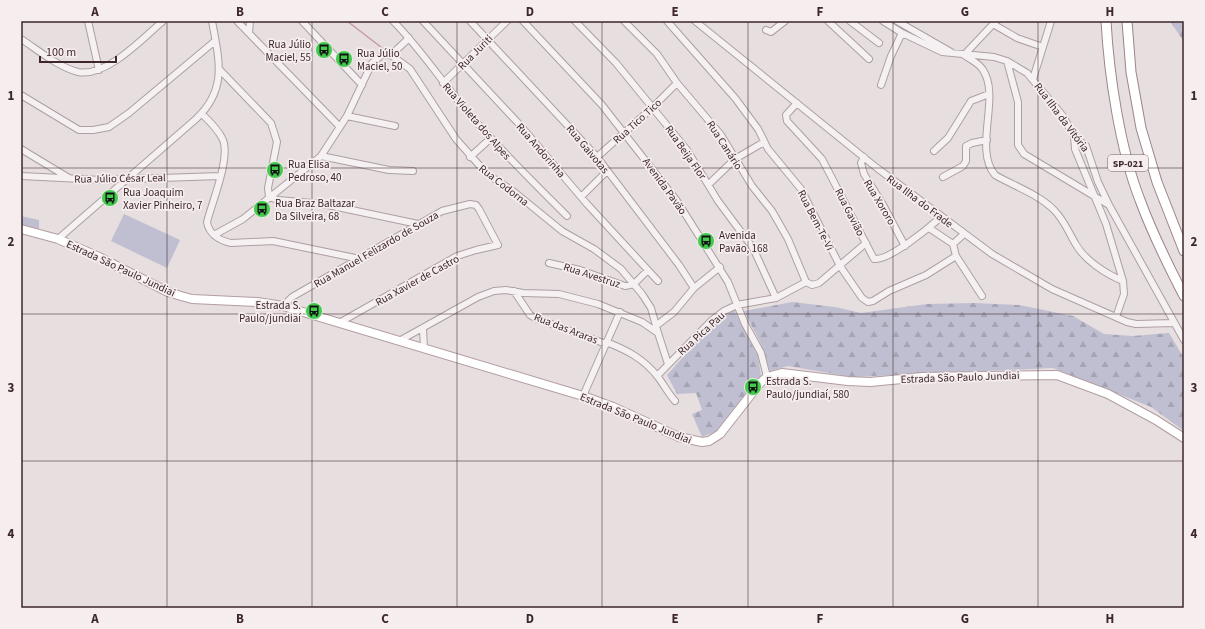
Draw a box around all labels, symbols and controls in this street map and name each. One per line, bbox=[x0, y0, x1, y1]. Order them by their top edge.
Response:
text: A bbox=[90, 3, 99, 21]
text: B bbox=[236, 3, 244, 21]
text: C bbox=[381, 3, 389, 21]
text: D bbox=[526, 3, 534, 21]
text: E bbox=[671, 3, 679, 21]
text: F bbox=[817, 3, 824, 21]
text: G bbox=[961, 3, 969, 21]
text: H bbox=[1106, 3, 1114, 21]
street label: Rua Juriti bbox=[454, 31, 496, 73]
place label: Rua Júlio Maciel, 55 bbox=[266, 37, 311, 65]
scale bar bbox=[40, 38, 116, 64]
bus stop icon: Rua Júlio Maciel, 55 bbox=[314, 40, 334, 60]
text: 100 m bbox=[46, 44, 76, 61]
place label: Rua Júlio Maciel, 50 bbox=[357, 46, 402, 74]
bus stop icon: Rua Júlio Maciel, 50 bbox=[334, 49, 354, 69]
street label: Rua Violeta dos Alpes bbox=[439, 80, 515, 163]
street label: Rua Ilha da Vitória bbox=[1031, 80, 1093, 155]
text: 1 bbox=[8, 87, 15, 105]
text: 1 bbox=[1191, 87, 1198, 105]
street label: Rua Tico Tico bbox=[610, 95, 665, 147]
street label: Rua Canário bbox=[703, 118, 746, 173]
street label: Rua Andorinha bbox=[513, 120, 569, 181]
street label: Rua Gaivotas bbox=[563, 122, 613, 177]
street label: Rua Beija Flor bbox=[661, 122, 710, 183]
street label: Avenida Pavão bbox=[639, 155, 690, 218]
road number: SP-021 bbox=[1108, 155, 1148, 171]
place label: Rua Elisa Pedroso, 40 bbox=[288, 157, 342, 185]
bus stop icon: Rua Elisa Pedroso, 40 bbox=[265, 160, 285, 180]
street label: Rua Codorna bbox=[476, 161, 532, 210]
street label: Rua Júlio César Leal bbox=[74, 170, 166, 187]
street label: Rua Ilha do Frade bbox=[883, 171, 956, 232]
street label: Rua Xororo bbox=[860, 177, 899, 228]
place label: Rua Joaquim Xavier Pinheiro, 7 bbox=[123, 185, 202, 213]
street label: Rua Gavião bbox=[831, 186, 868, 239]
street label: Rua Bem-Te-Vi bbox=[794, 187, 837, 253]
bus stop icon: Rua Joaquim Xavier Pinheiro, 7 bbox=[100, 188, 120, 208]
place label: Rua Braz Baltazar Da Silveira, 68 bbox=[275, 196, 355, 224]
bus stop icon: Rua Braz Baltazar Da Silveira, 68 bbox=[252, 199, 272, 219]
street label: Rua Manuel Felizardo de Souza bbox=[311, 208, 441, 291]
place label: Avenida Pavão, 168 bbox=[719, 228, 768, 256]
bus stop icon: Avenida Pavão, 168 bbox=[696, 231, 716, 251]
text: 2 bbox=[8, 233, 15, 251]
text: 2 bbox=[1191, 233, 1198, 251]
street label: Estrada São Paulo Jundiai bbox=[64, 237, 178, 300]
street label: Rua Xavier de Castro bbox=[373, 251, 462, 310]
street label: Rua Avestruz bbox=[561, 259, 623, 292]
place label: Estrada S. Paulo/jundiaí bbox=[239, 298, 301, 326]
bus stop icon: Estrada S. Paulo/jundiaí bbox=[304, 301, 324, 321]
street label: Rua Pica Pau bbox=[674, 308, 728, 359]
street label: Rua das Araras bbox=[532, 309, 600, 348]
street label: Estrada São Paulo Jundiai bbox=[900, 368, 1020, 387]
place label: Estrada S. Paulo/jundiaí, 580 bbox=[766, 374, 849, 402]
bus stop icon: Estrada S. Paulo/jundiaí, 580 bbox=[743, 377, 763, 397]
text: 3 bbox=[8, 379, 15, 397]
text: 3 bbox=[1191, 379, 1198, 397]
street label: Estrada São Paulo Jundiai bbox=[578, 389, 694, 448]
text: 4 bbox=[8, 525, 15, 543]
text: 4 bbox=[1191, 525, 1198, 543]
text: A bbox=[90, 610, 99, 628]
text: B bbox=[236, 610, 244, 628]
text: C bbox=[381, 610, 389, 628]
text: D bbox=[526, 610, 534, 628]
text: E bbox=[671, 610, 679, 628]
text: F bbox=[817, 610, 824, 628]
text: G bbox=[961, 610, 969, 628]
text: H bbox=[1106, 610, 1114, 628]

